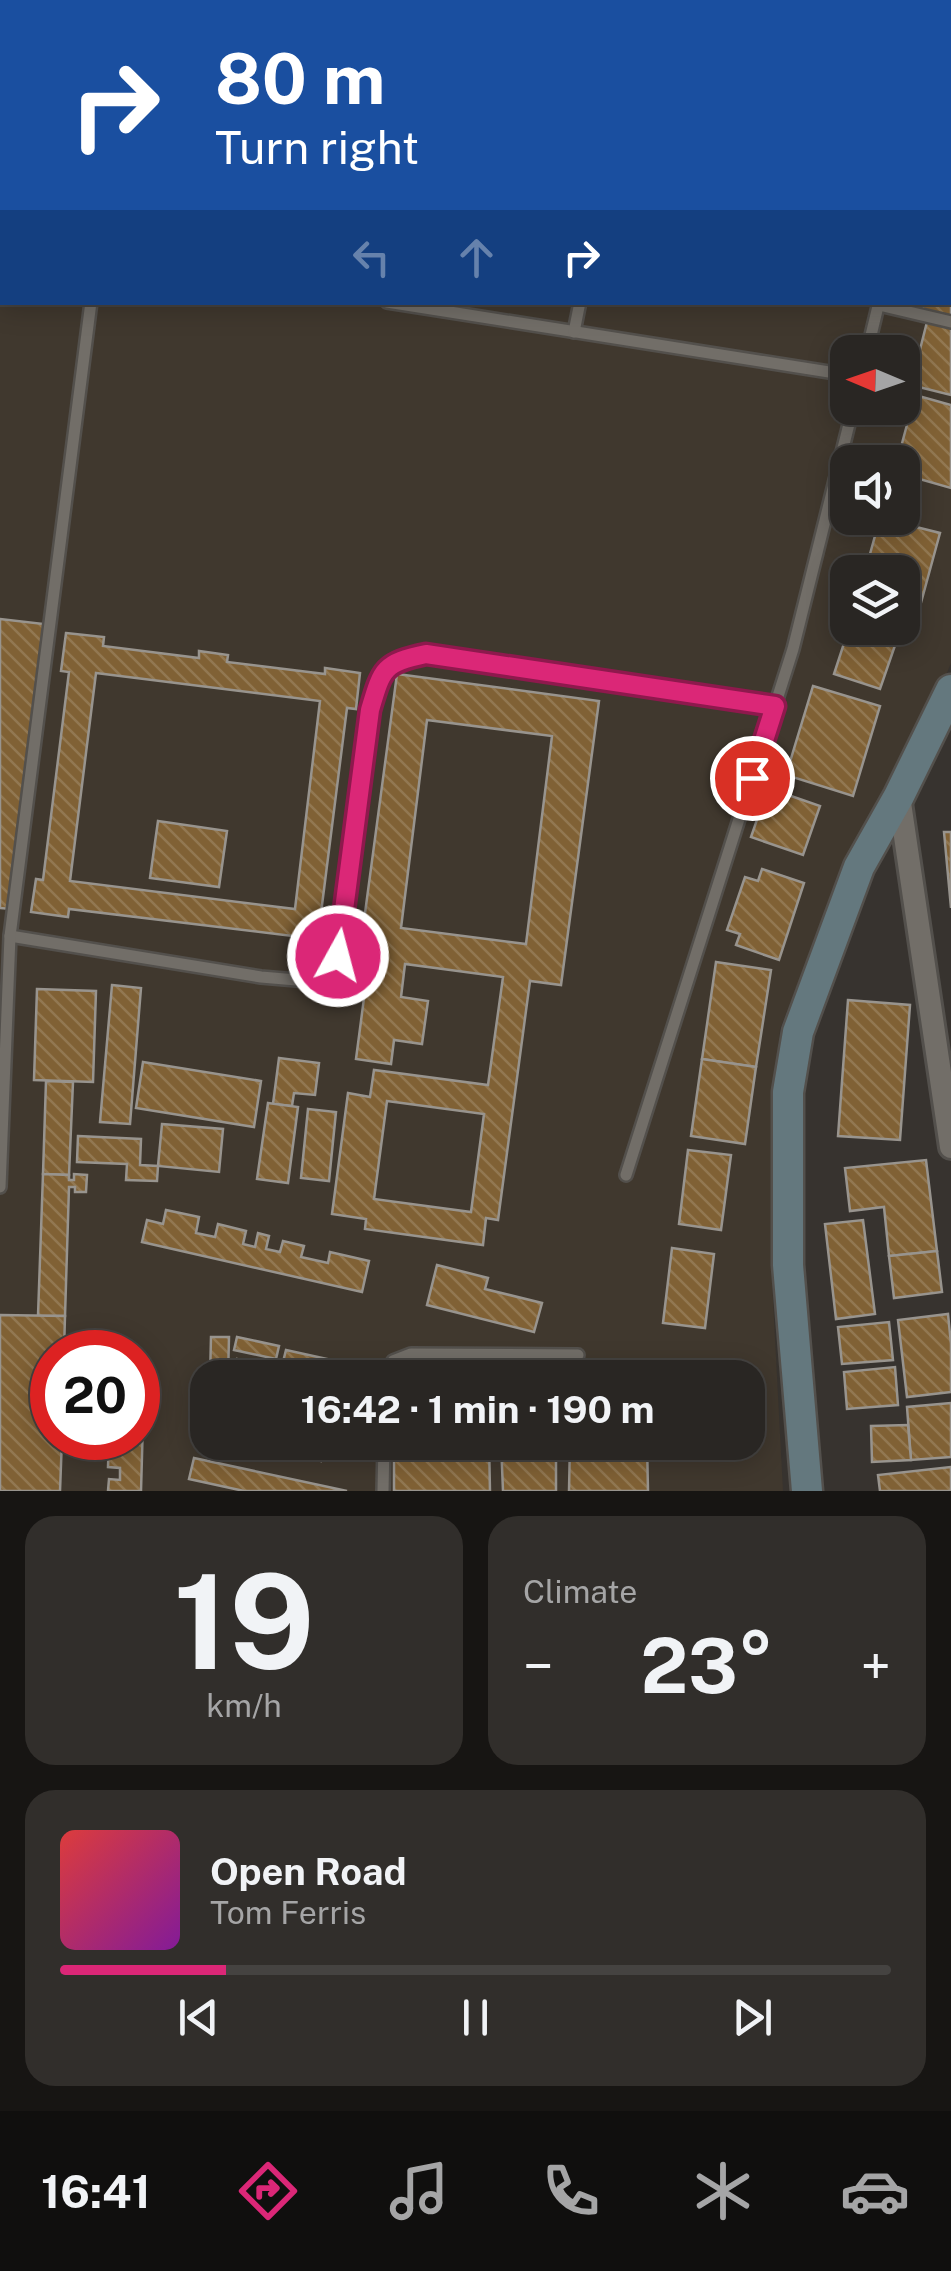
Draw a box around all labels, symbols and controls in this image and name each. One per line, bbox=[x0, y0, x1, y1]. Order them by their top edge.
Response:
text: 80 m bbox=[215, 37, 385, 120]
icon: right bbox=[50, 40, 180, 170]
text: Turn right bbox=[215, 121, 419, 174]
icon: left bbox=[344, 230, 399, 285]
icon: ahead bbox=[449, 230, 504, 285]
icon: right bbox=[554, 230, 609, 285]
north arrow bbox=[830, 335, 920, 425]
map controls bbox=[830, 335, 920, 645]
button: sound bbox=[830, 445, 920, 535]
button: layers bbox=[830, 555, 920, 645]
pin bbox=[710, 736, 795, 821]
icon: arrive bbox=[725, 751, 780, 806]
position arrow bbox=[286, 904, 390, 1008]
speed limit sign: 20 bbox=[30, 1330, 160, 1460]
text: 16:42 · 1 min · 190 m bbox=[300, 1387, 655, 1432]
text: 19 bbox=[173, 1546, 315, 1698]
text: Climate bbox=[523, 1573, 637, 1610]
text: 23° bbox=[640, 1622, 774, 1710]
text: − bbox=[523, 1634, 554, 1698]
text: + bbox=[861, 1634, 891, 1698]
text: km/h bbox=[206, 1687, 282, 1724]
text: Open Road bbox=[210, 1849, 407, 1894]
text: Tom Ferris bbox=[210, 1894, 366, 1931]
icon: previous bbox=[171, 1990, 226, 2045]
icon: pause bbox=[448, 1990, 503, 2045]
icon: next bbox=[725, 1990, 780, 2045]
icon: directions bbox=[233, 2156, 303, 2226]
icon: music bbox=[384, 2156, 454, 2226]
icon: phone bbox=[536, 2156, 606, 2226]
icon: climate bbox=[688, 2156, 758, 2226]
icon: car bbox=[840, 2156, 910, 2226]
text: 16:41 bbox=[41, 2165, 151, 2218]

